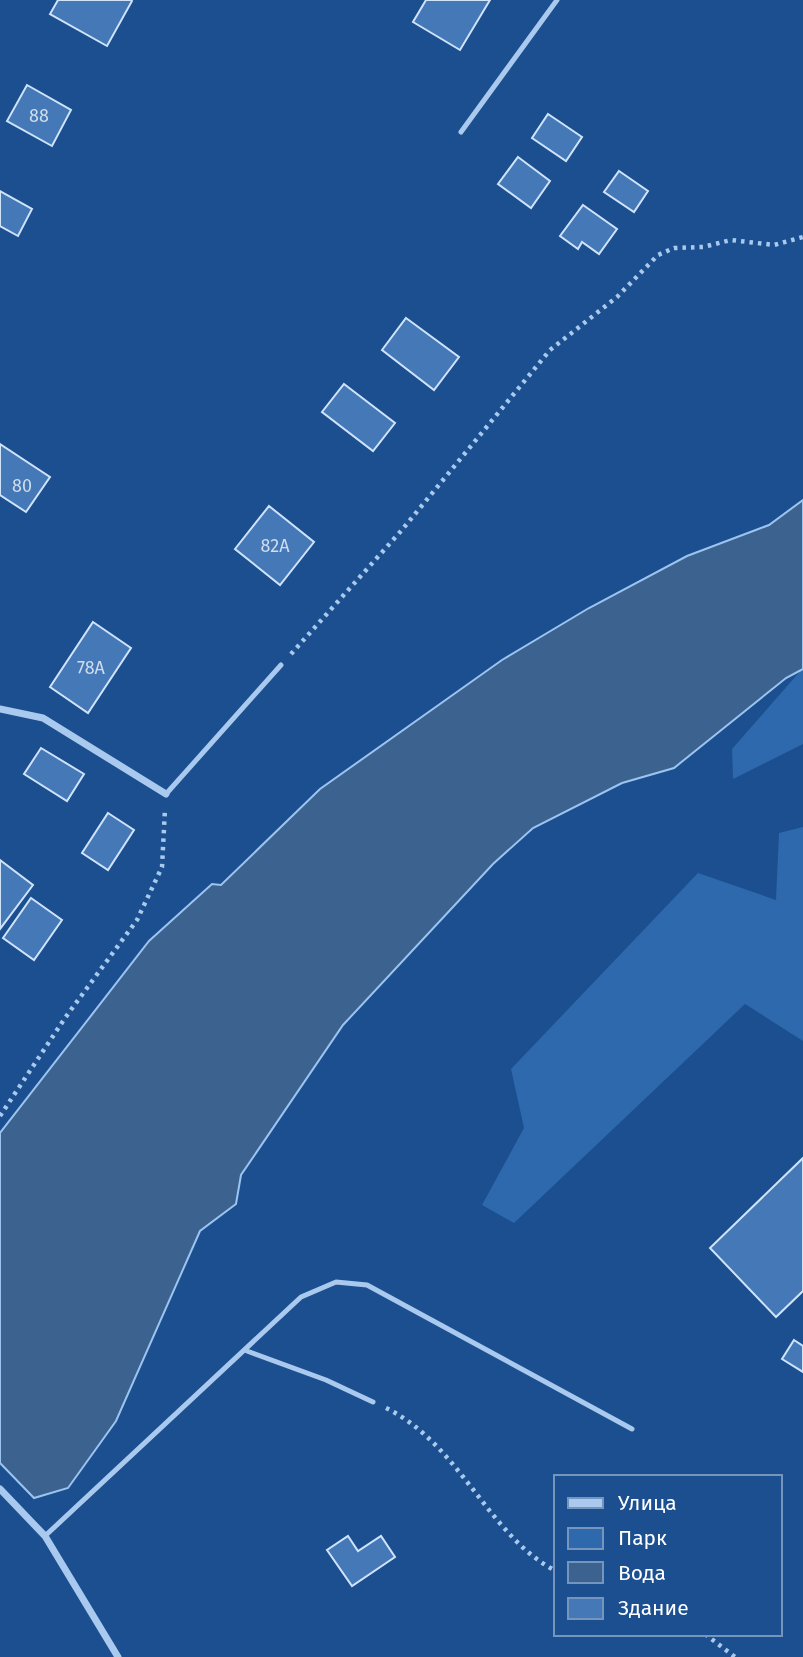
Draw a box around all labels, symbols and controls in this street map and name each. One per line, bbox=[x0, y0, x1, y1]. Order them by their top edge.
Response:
house number: 88 bbox=[29, 105, 49, 127]
house number: 80 bbox=[12, 475, 32, 497]
house number: 82А bbox=[261, 535, 290, 557]
house number: 78А bbox=[77, 657, 106, 679]
legend bbox=[554, 1475, 782, 1636]
text: Улица bbox=[618, 1490, 677, 1516]
text: Парк bbox=[618, 1525, 667, 1551]
text: Вода bbox=[618, 1560, 666, 1586]
text: Здание bbox=[618, 1595, 689, 1621]

